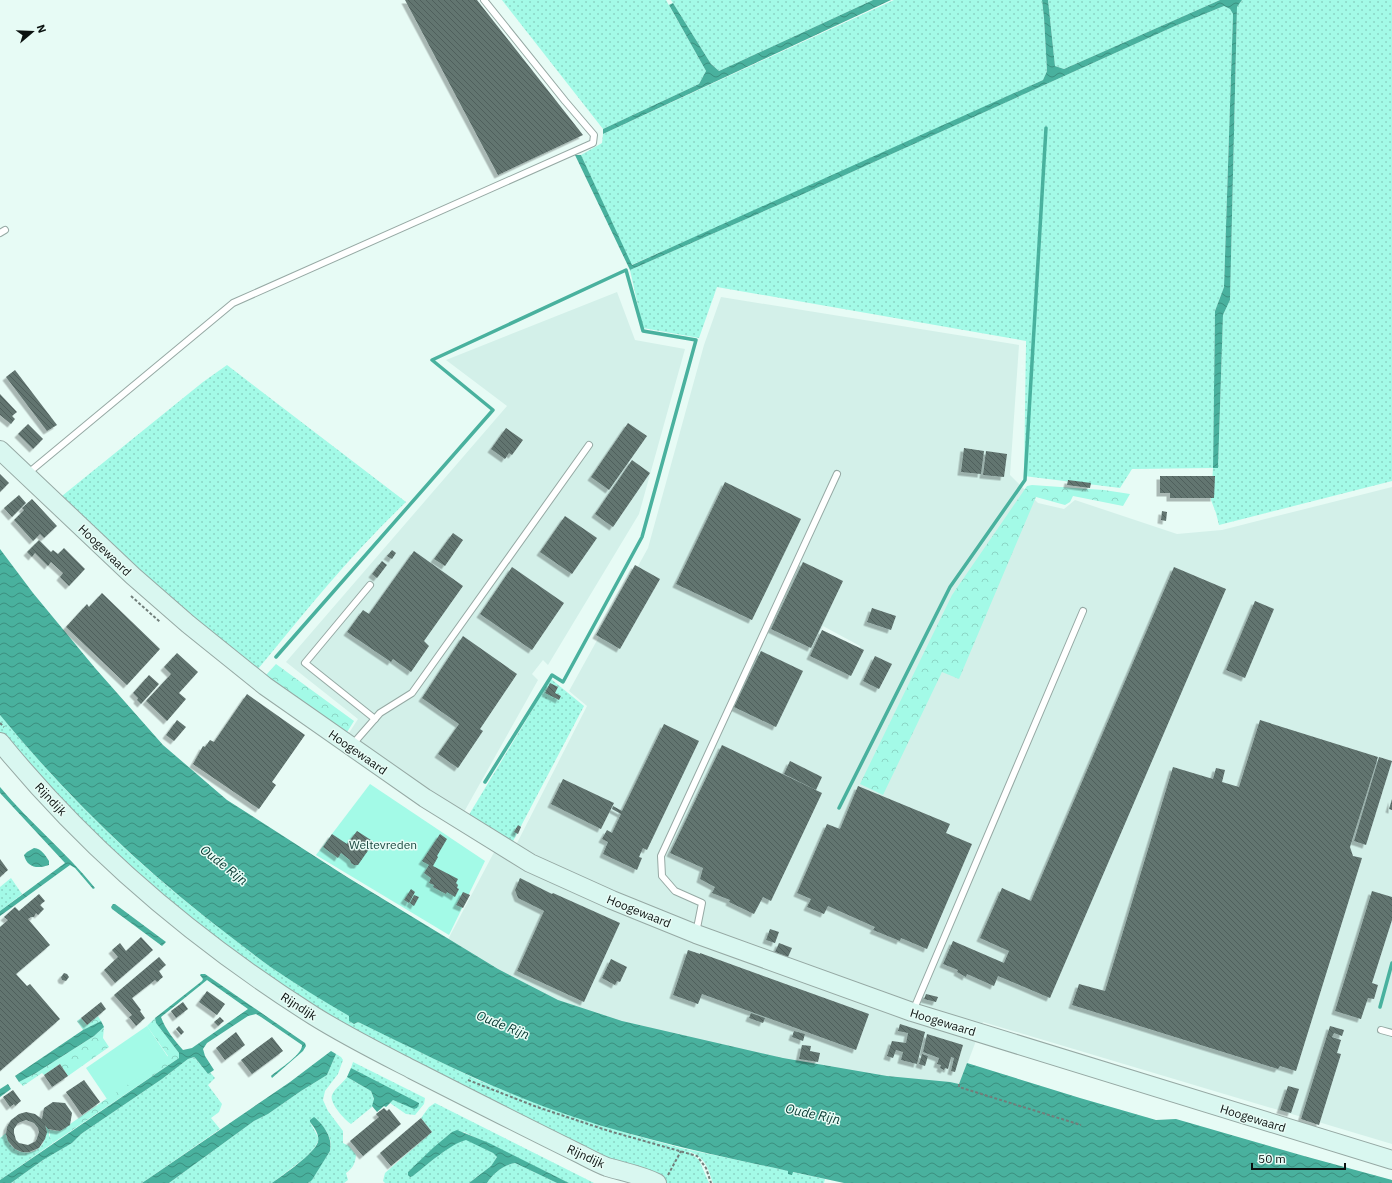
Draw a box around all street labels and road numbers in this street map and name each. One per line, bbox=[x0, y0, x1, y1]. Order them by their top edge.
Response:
street label: Hoogewaard bbox=[75, 521, 135, 579]
street label: Hoogewaard bbox=[326, 726, 390, 778]
street label: Rijndijk bbox=[32, 779, 71, 819]
street label: Hoogewaard bbox=[605, 891, 673, 931]
street label: Rijndijk bbox=[278, 989, 320, 1023]
street label: Hoogewaard bbox=[908, 1005, 978, 1039]
street label: Hoogewaard bbox=[1218, 1101, 1288, 1135]
street label: Rijndijk bbox=[565, 1141, 608, 1171]

